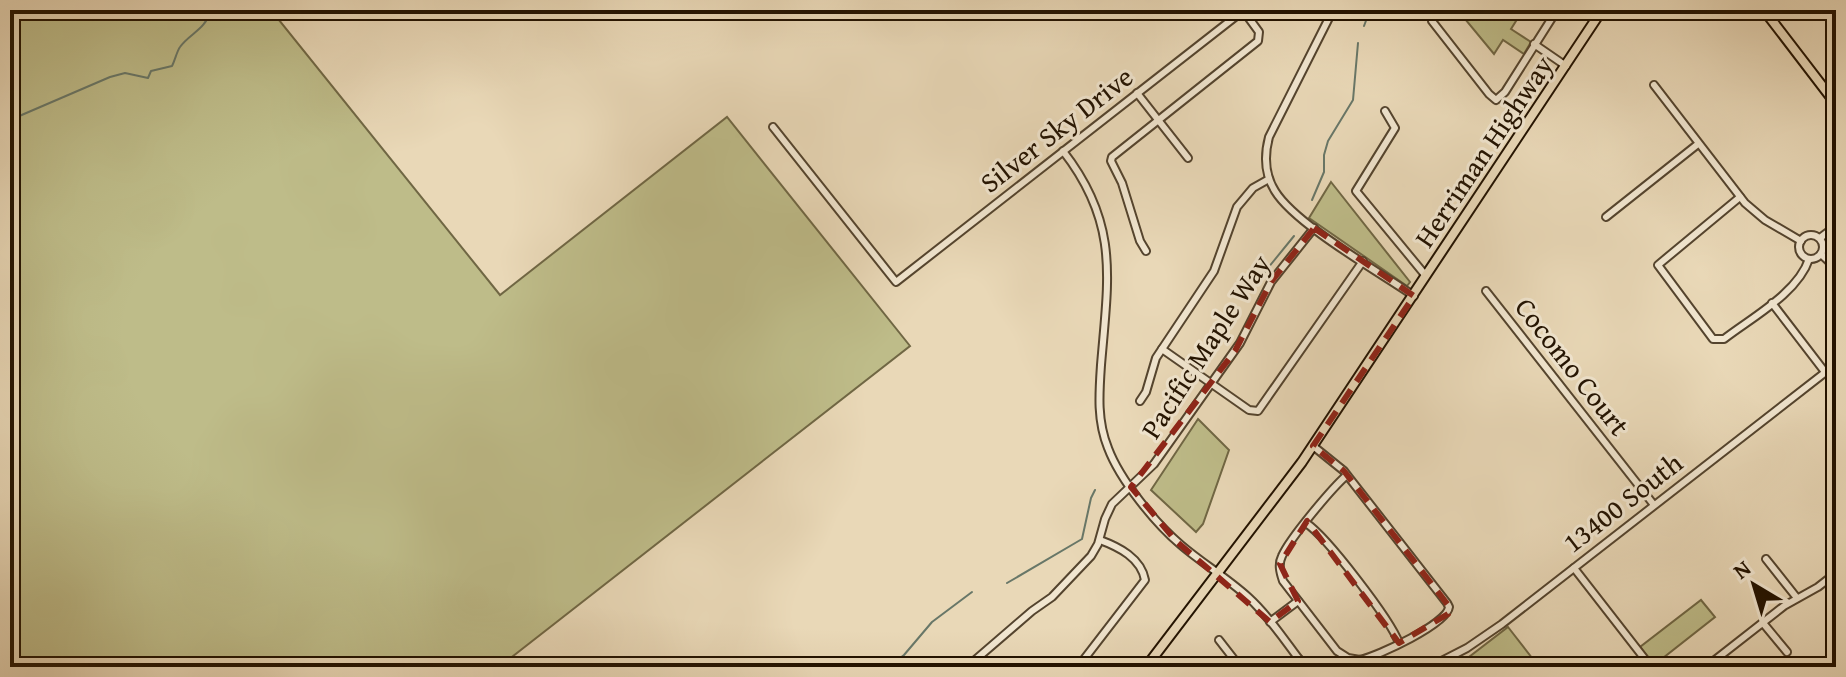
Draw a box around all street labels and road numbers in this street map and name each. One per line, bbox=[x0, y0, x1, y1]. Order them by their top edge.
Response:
street label: Herriman Highway bbox=[1404, 47, 1562, 255]
street label: Silver Sky Drive bbox=[971, 56, 1141, 202]
street label: Pacific Maple Way bbox=[1130, 246, 1280, 446]
street label: Cocomo Court bbox=[1506, 288, 1640, 444]
street label: 13400 South bbox=[1553, 442, 1691, 562]

